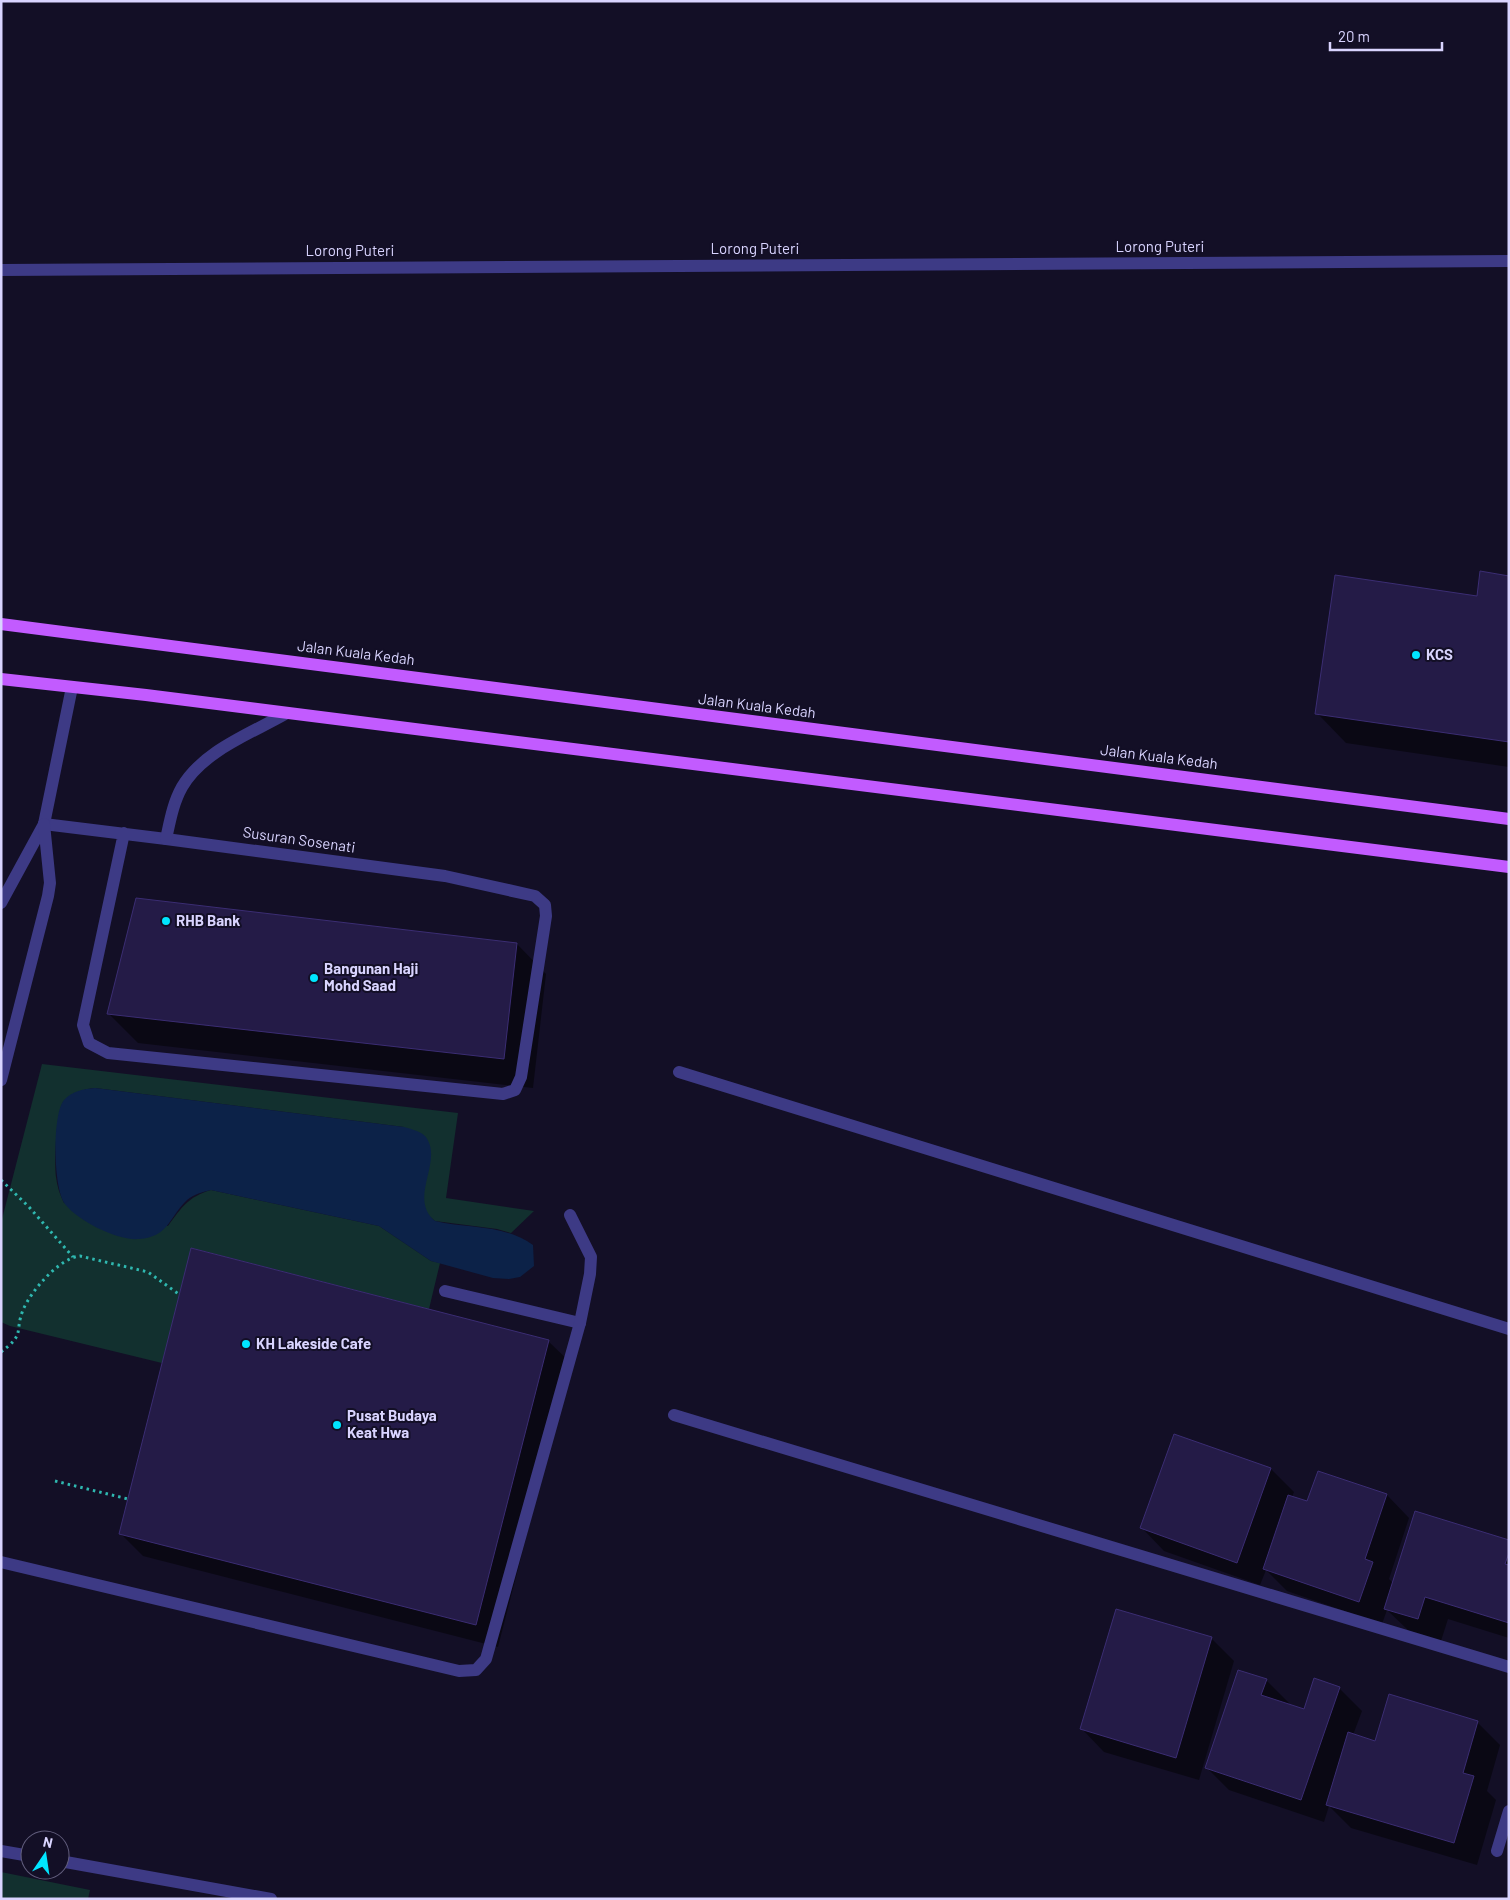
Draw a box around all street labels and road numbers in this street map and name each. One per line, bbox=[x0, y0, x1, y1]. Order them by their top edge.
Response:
street label: Lorong Puteri bbox=[1116, 237, 1204, 255]
street label: Lorong Puteri bbox=[711, 239, 799, 257]
street label: Lorong Puteri bbox=[306, 241, 394, 259]
street label: Jalan Kuala Kedah bbox=[296, 636, 416, 668]
street label: Jalan Kuala Kedah bbox=[697, 689, 817, 721]
street label: Jalan Kuala Kedah bbox=[1099, 740, 1219, 772]
street label: Susuran Sosenati bbox=[242, 822, 357, 856]

